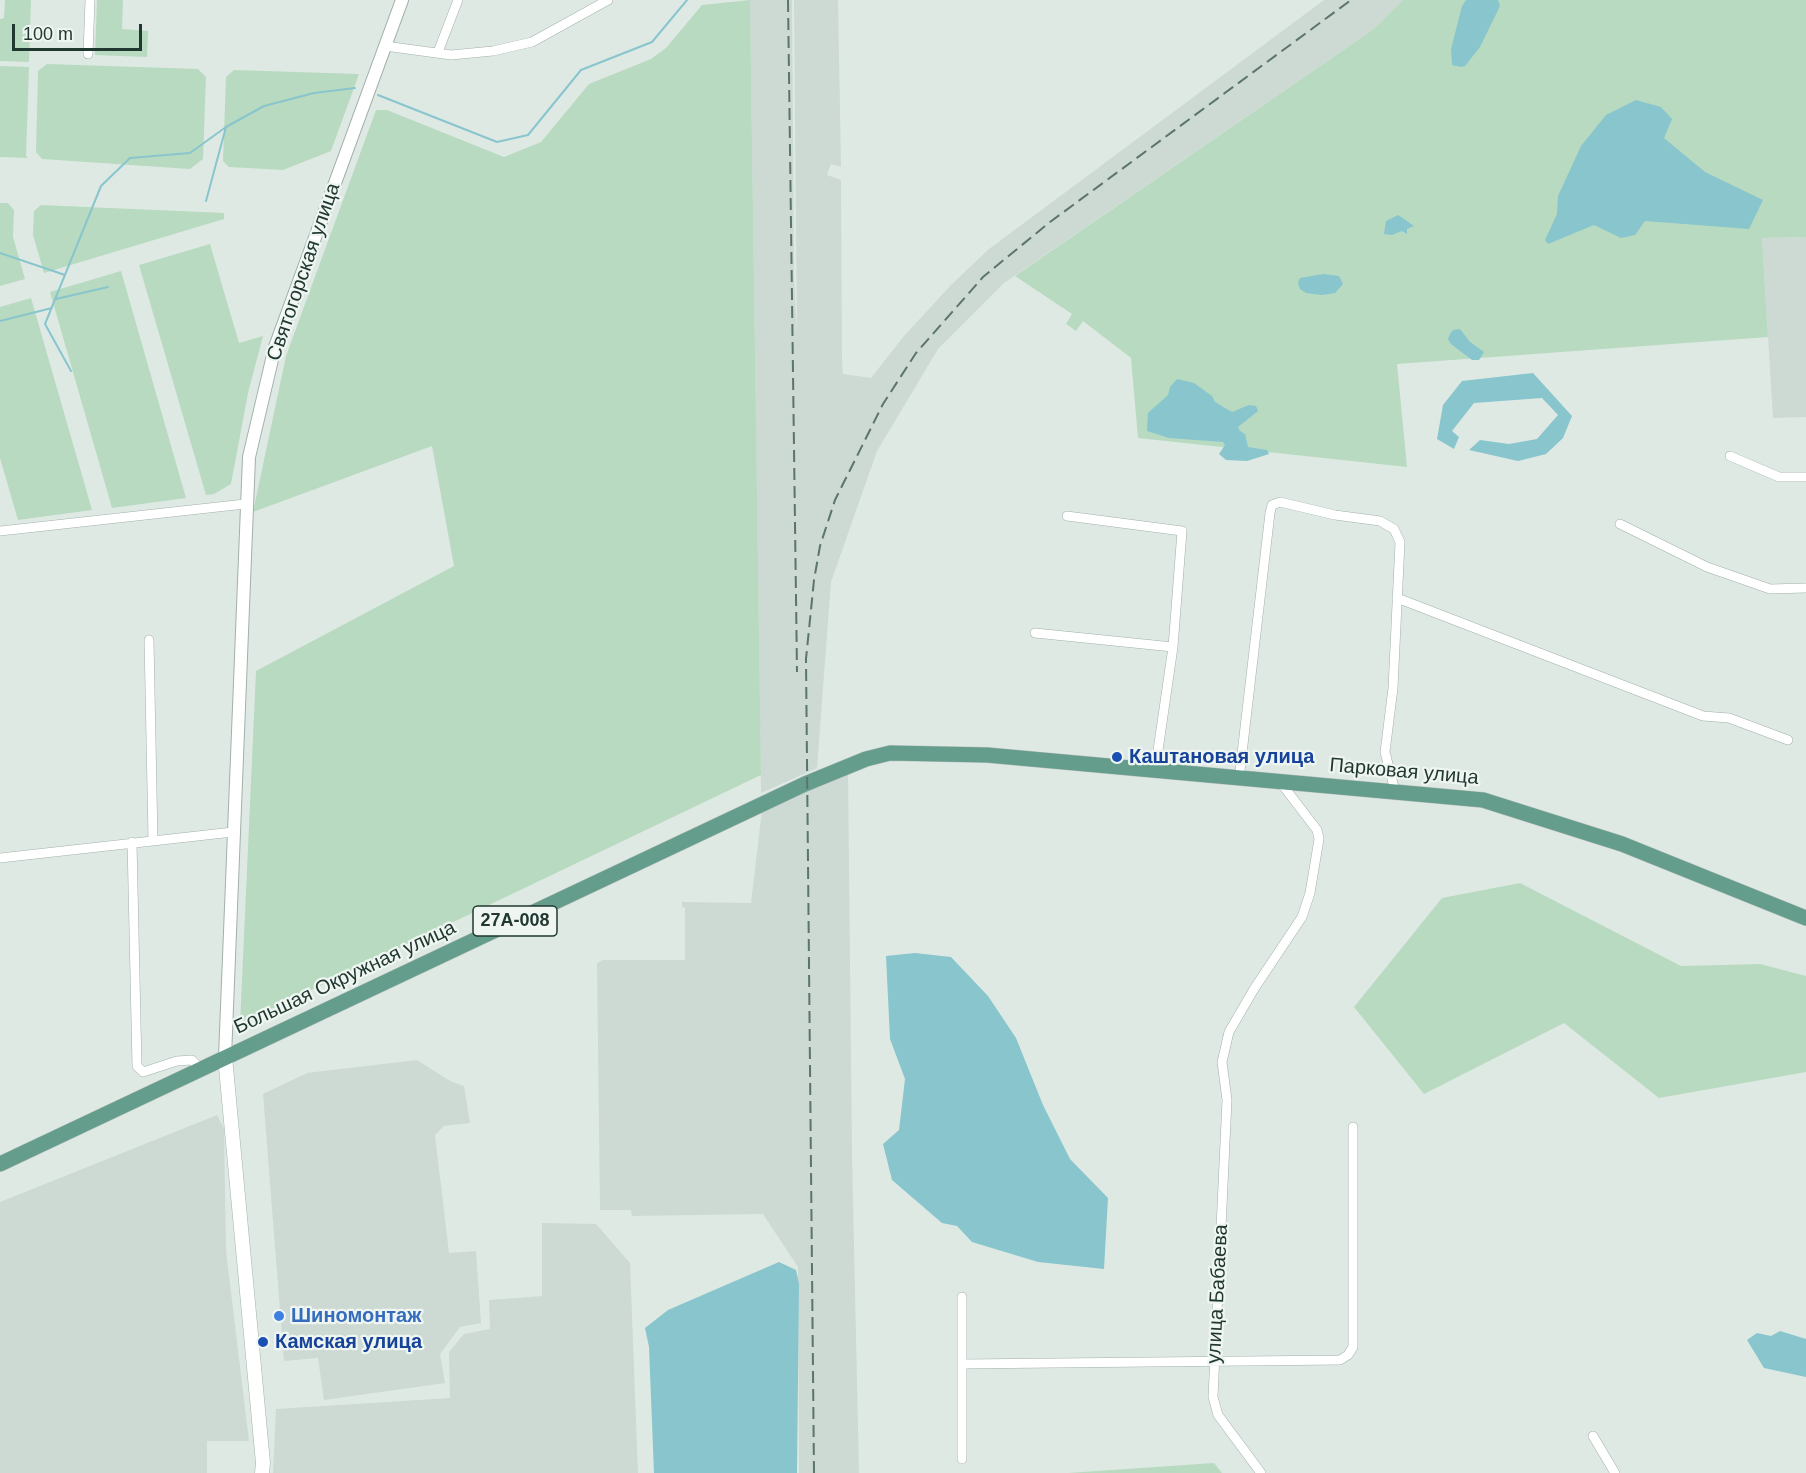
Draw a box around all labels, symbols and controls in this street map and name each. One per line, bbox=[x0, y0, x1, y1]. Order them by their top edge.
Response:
scale bar bbox=[15, 12, 146, 50]
text: 100 m bbox=[23, 24, 73, 44]
street label: Святогорская улица bbox=[262, 180, 346, 364]
place label: Каштановая улица bbox=[1129, 745, 1314, 769]
marker: Каштановая улица bbox=[1110, 750, 1124, 764]
street label: Парковая улица bbox=[1328, 754, 1480, 790]
road number: 27А-008 bbox=[473, 906, 557, 936]
street label: Большая Окружная улица bbox=[230, 916, 460, 1040]
street label: улица Бабаева bbox=[1202, 1224, 1234, 1364]
place label: Шиномонтаж bbox=[291, 1304, 421, 1328]
marker: Шиномонтаж bbox=[272, 1309, 286, 1323]
place label: Камская улица bbox=[275, 1330, 422, 1354]
marker: Камская улица bbox=[256, 1335, 270, 1349]

